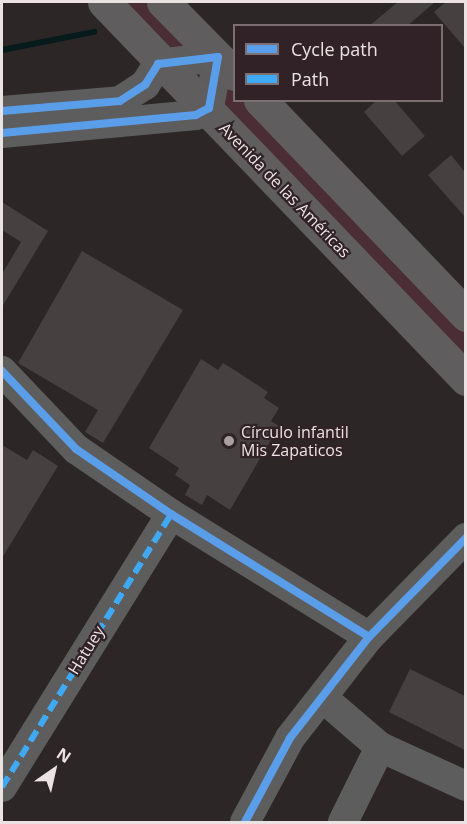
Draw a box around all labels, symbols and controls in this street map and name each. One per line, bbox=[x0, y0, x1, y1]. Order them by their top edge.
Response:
legend bbox=[233, 24, 443, 102]
text: Cycle path bbox=[291, 37, 378, 61]
text: Path bbox=[291, 67, 329, 91]
street label: Avenida de las Américas bbox=[216, 119, 354, 261]
place label: Círculo infantil Mis Zapaticos bbox=[241, 422, 349, 460]
marker: Círculo infantil Mis Zapaticos bbox=[222, 434, 236, 448]
street label: Hatuey bbox=[64, 622, 108, 678]
north arrow bbox=[24, 740, 84, 800]
text: N bbox=[53, 742, 76, 768]

